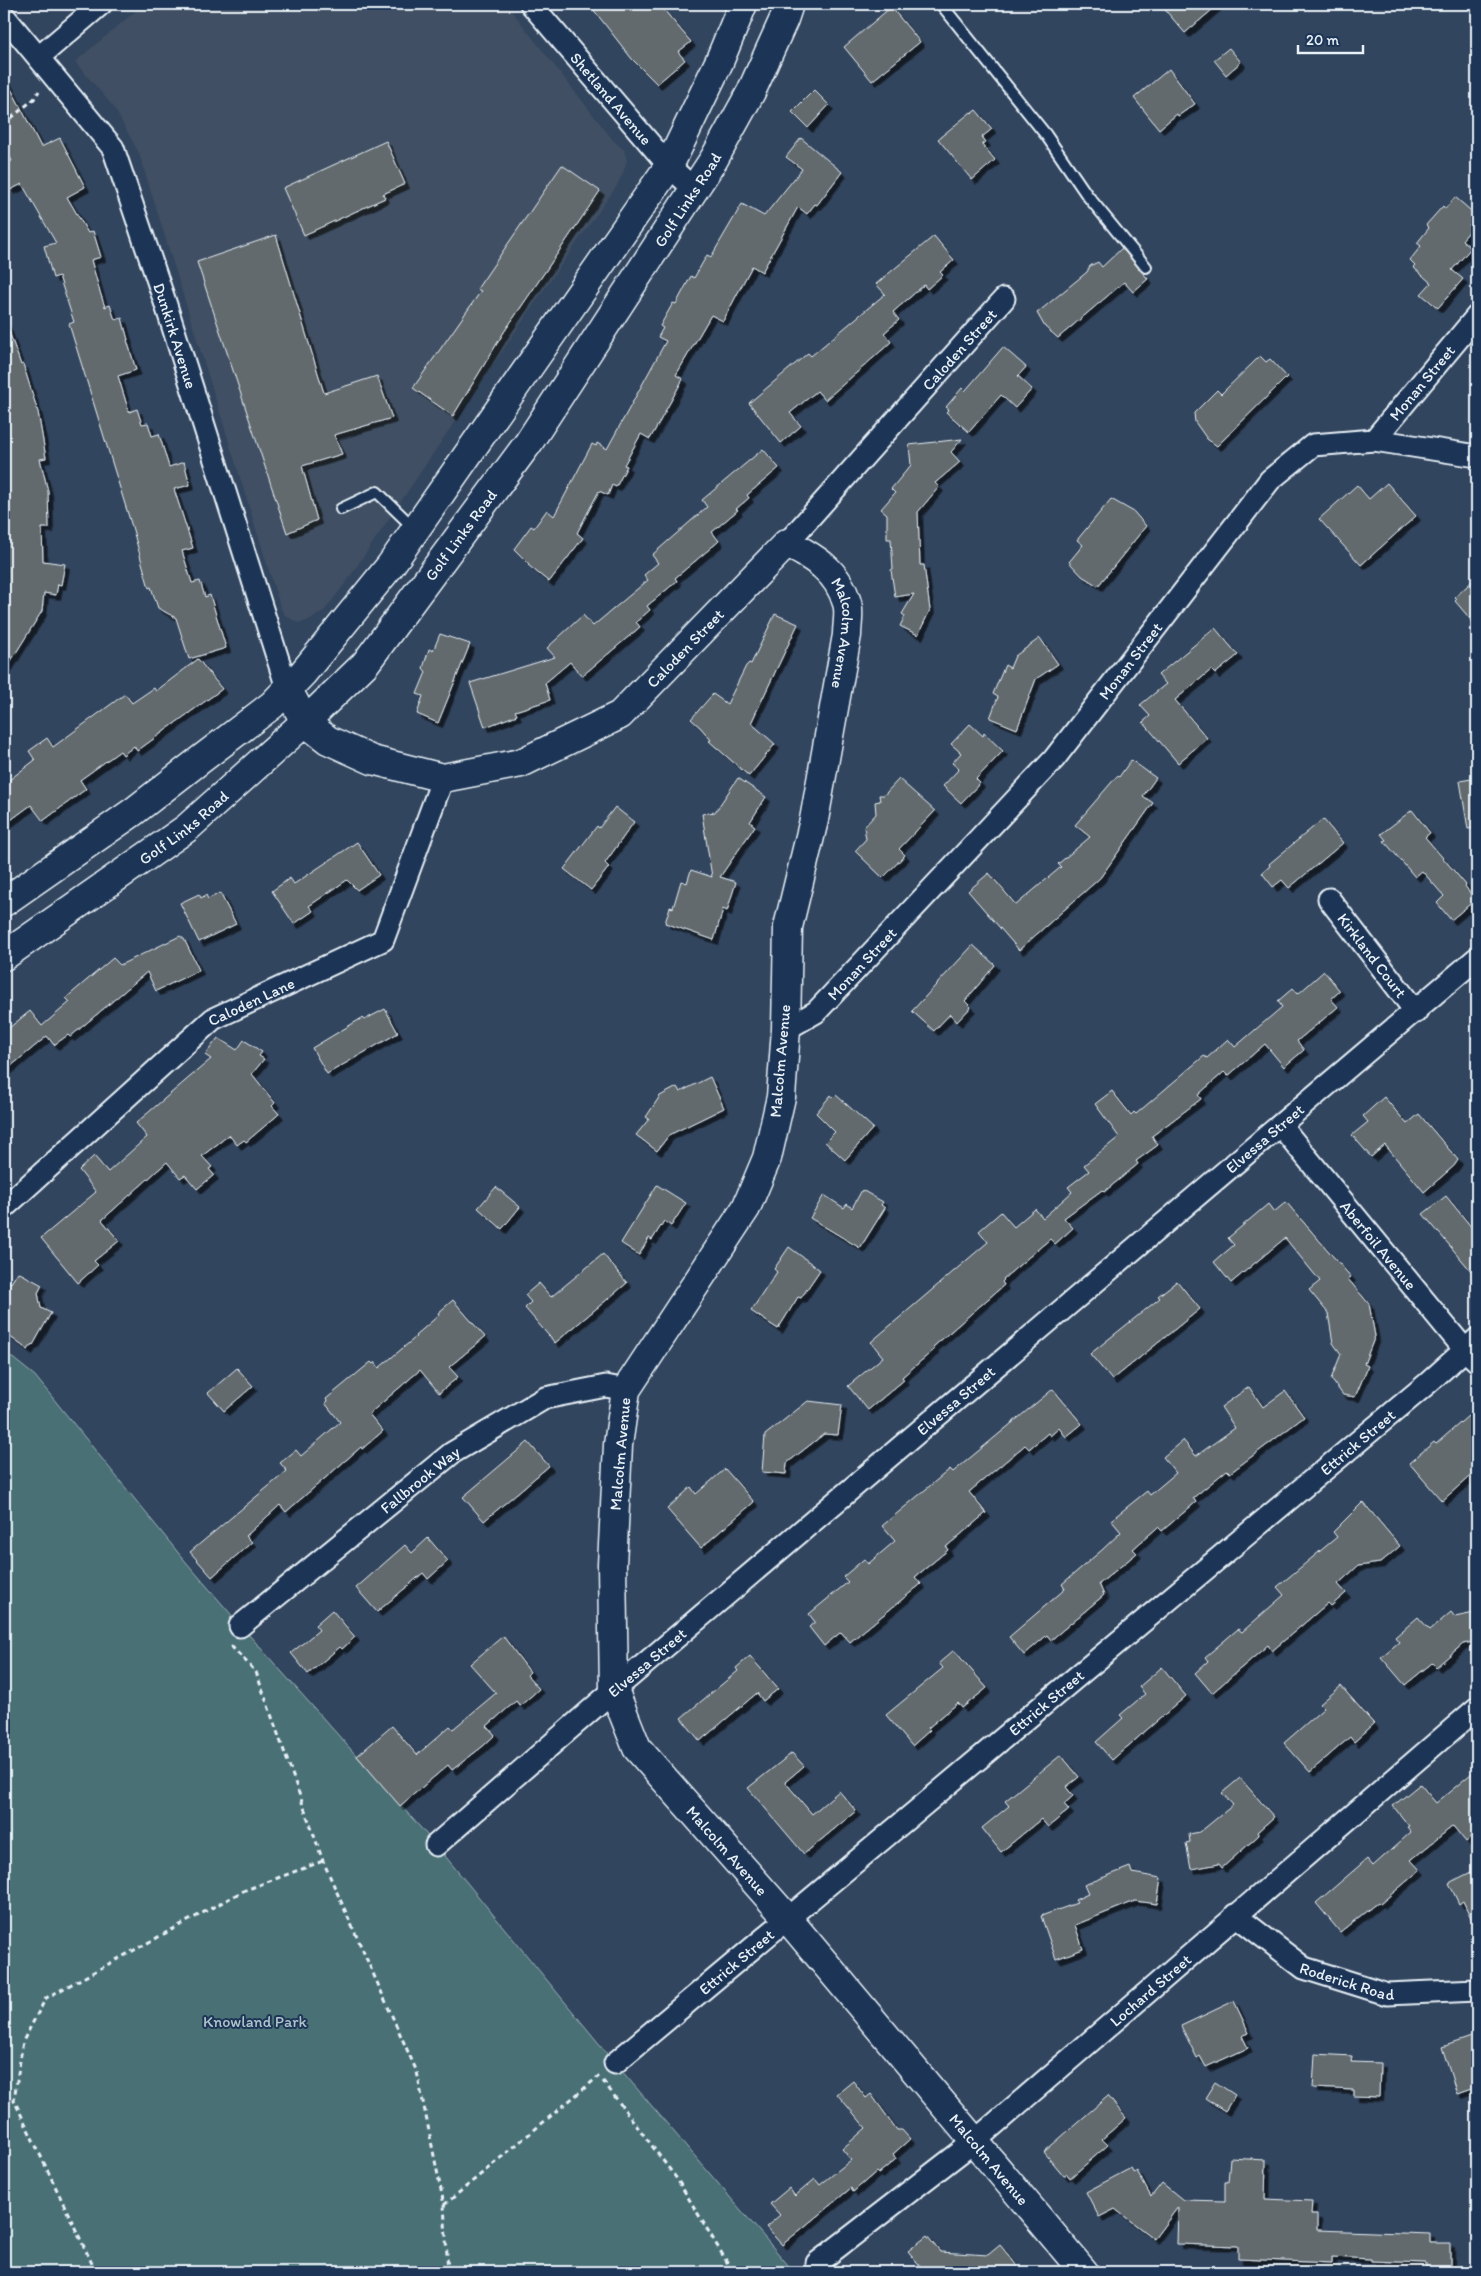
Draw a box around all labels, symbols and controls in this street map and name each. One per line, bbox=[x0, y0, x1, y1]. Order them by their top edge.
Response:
scale bar bbox=[1298, 22, 1364, 54]
text: 20 m bbox=[1306, 31, 1340, 49]
street label: Shetland Avenue bbox=[567, 48, 656, 149]
street label: Golf Links Road bbox=[650, 149, 725, 250]
street label: Dunkirk Avenue bbox=[150, 280, 201, 391]
street label: Caloden Street bbox=[918, 305, 1000, 394]
street label: Monan Street bbox=[1385, 341, 1459, 424]
street label: Golf Links Road bbox=[420, 485, 501, 584]
street label: Malcolm Avenue bbox=[828, 574, 858, 690]
street label: Caloden Street bbox=[642, 605, 728, 692]
street label: Monan Street bbox=[1094, 618, 1166, 703]
street label: Golf Links Road bbox=[135, 786, 232, 868]
street label: Kirkland Court bbox=[1334, 909, 1411, 1002]
street label: Monan Street bbox=[823, 923, 900, 1004]
street label: Caloden Lane bbox=[205, 973, 297, 1030]
street label: Malcolm Avenue bbox=[766, 1004, 794, 1118]
street label: Elvessa Street bbox=[1221, 1100, 1308, 1177]
street label: Aberfoil Avenue bbox=[1337, 1197, 1421, 1294]
street label: Elvessa Street bbox=[913, 1362, 999, 1439]
street label: Malcolm Avenue bbox=[606, 1397, 634, 1511]
street label: Ettrick Street bbox=[1316, 1405, 1399, 1479]
street label: Fallbrook Way bbox=[376, 1441, 463, 1517]
street label: Elvessa Street bbox=[604, 1624, 690, 1701]
street label: Ettrick Street bbox=[1005, 1666, 1088, 1739]
street label: Malcolm Avenue bbox=[683, 1802, 772, 1899]
street label: Ettrick Street bbox=[695, 1925, 778, 1999]
street label: Lochard Street bbox=[1106, 1950, 1195, 2030]
street label: Roderick Road bbox=[1297, 1958, 1395, 2004]
park label: Knowland Park bbox=[203, 2012, 308, 2031]
street label: Malcolm Avenue bbox=[946, 2110, 1033, 2209]

